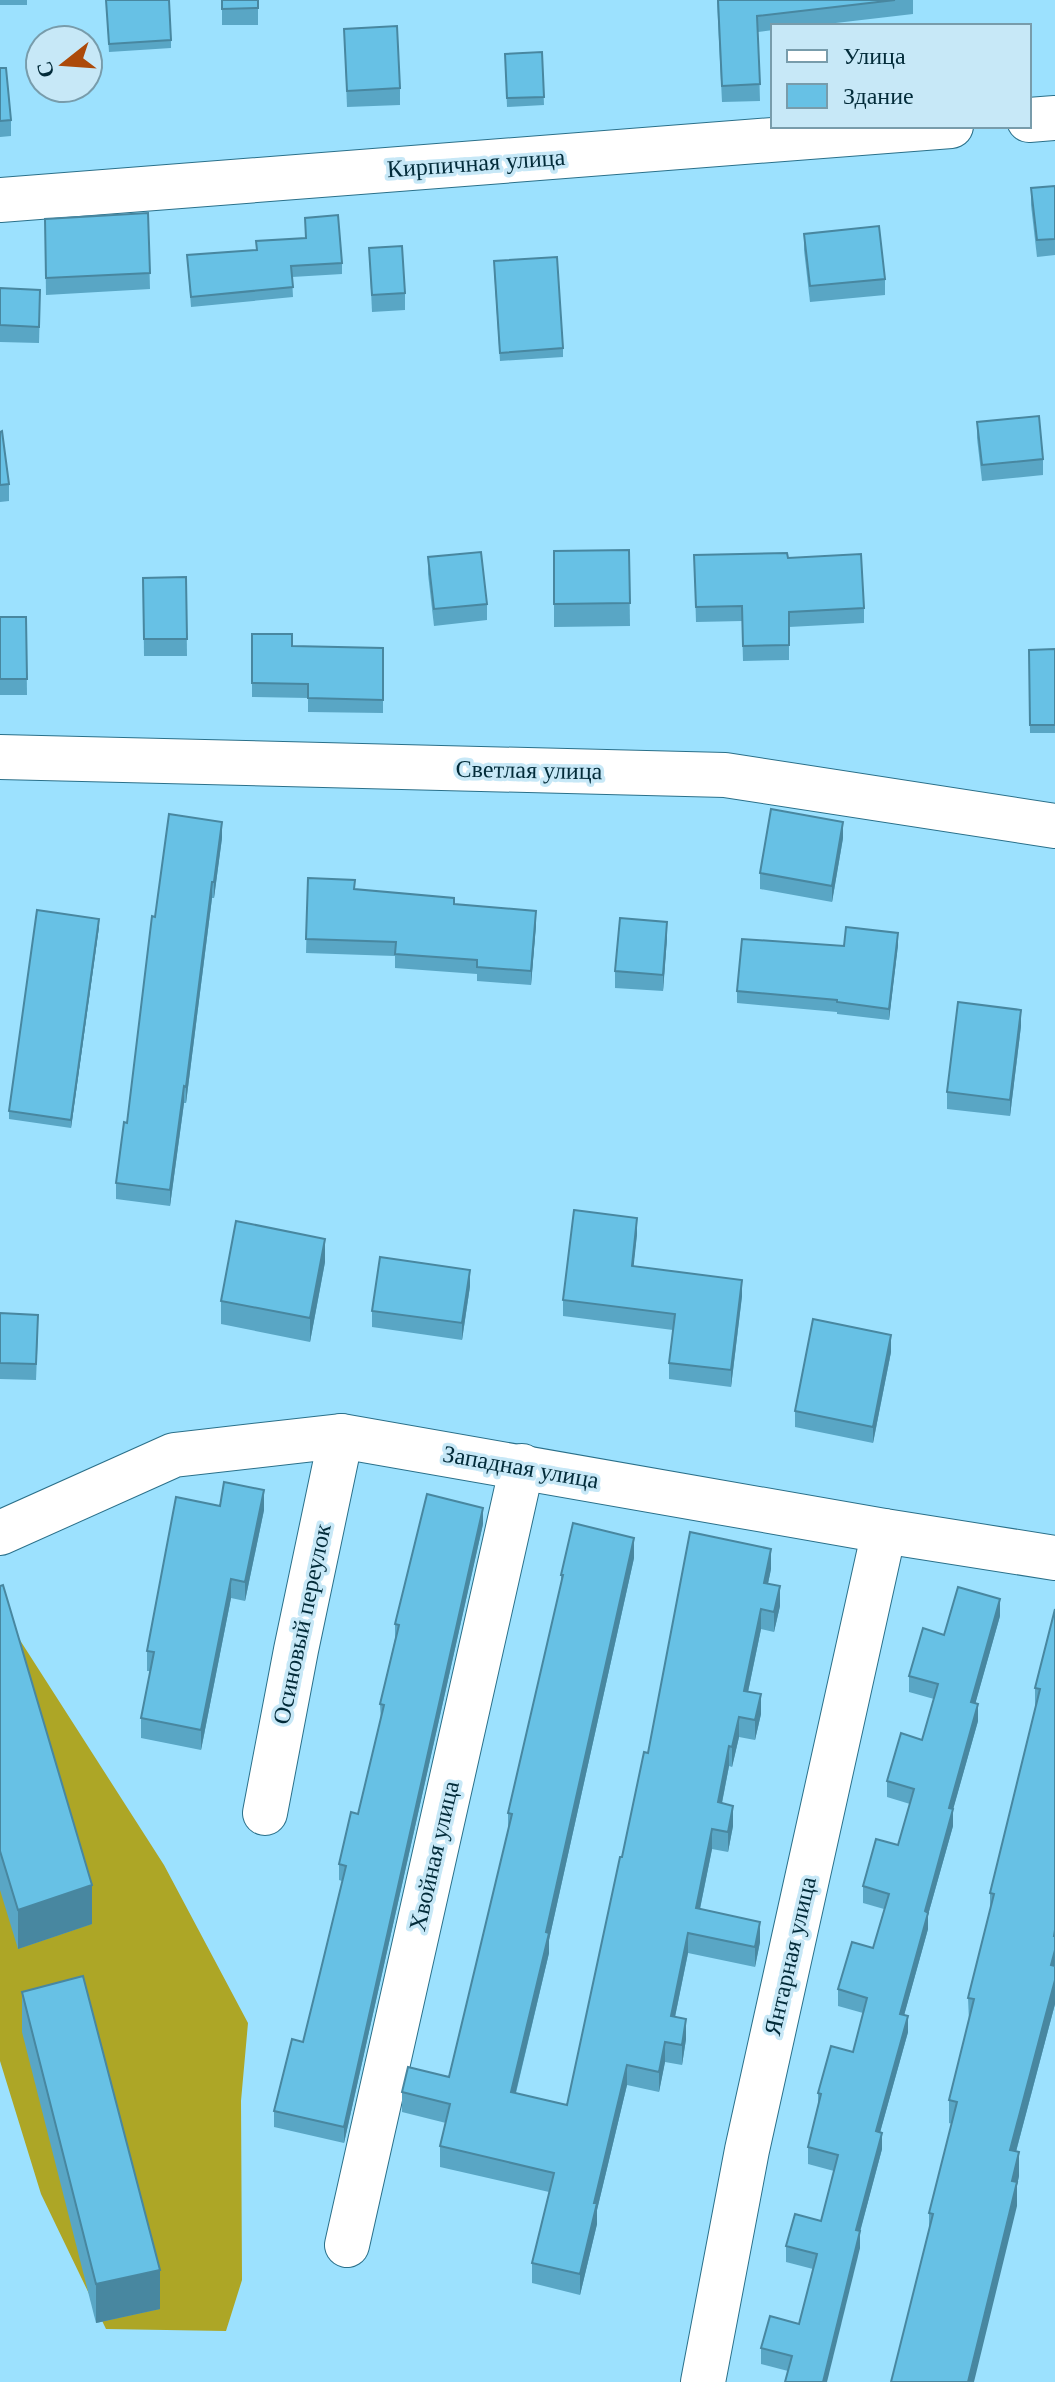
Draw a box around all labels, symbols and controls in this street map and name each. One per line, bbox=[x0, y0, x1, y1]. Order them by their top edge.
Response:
north arrow bbox=[24, 24, 104, 104]
legend bbox=[771, 24, 1031, 128]
text: Улица bbox=[843, 43, 906, 69]
text: С bbox=[31, 58, 60, 81]
text: Здание bbox=[843, 83, 914, 109]
street label: Кирпичная улица bbox=[386, 144, 566, 182]
street label: Светлая улица bbox=[455, 756, 603, 784]
street label: Западная улица bbox=[441, 1440, 601, 1494]
street label: Осиновый переулок bbox=[268, 1521, 336, 1727]
street label: Хвойная улица bbox=[404, 1778, 464, 1934]
street label: Янтарная улица bbox=[759, 1874, 821, 2038]

